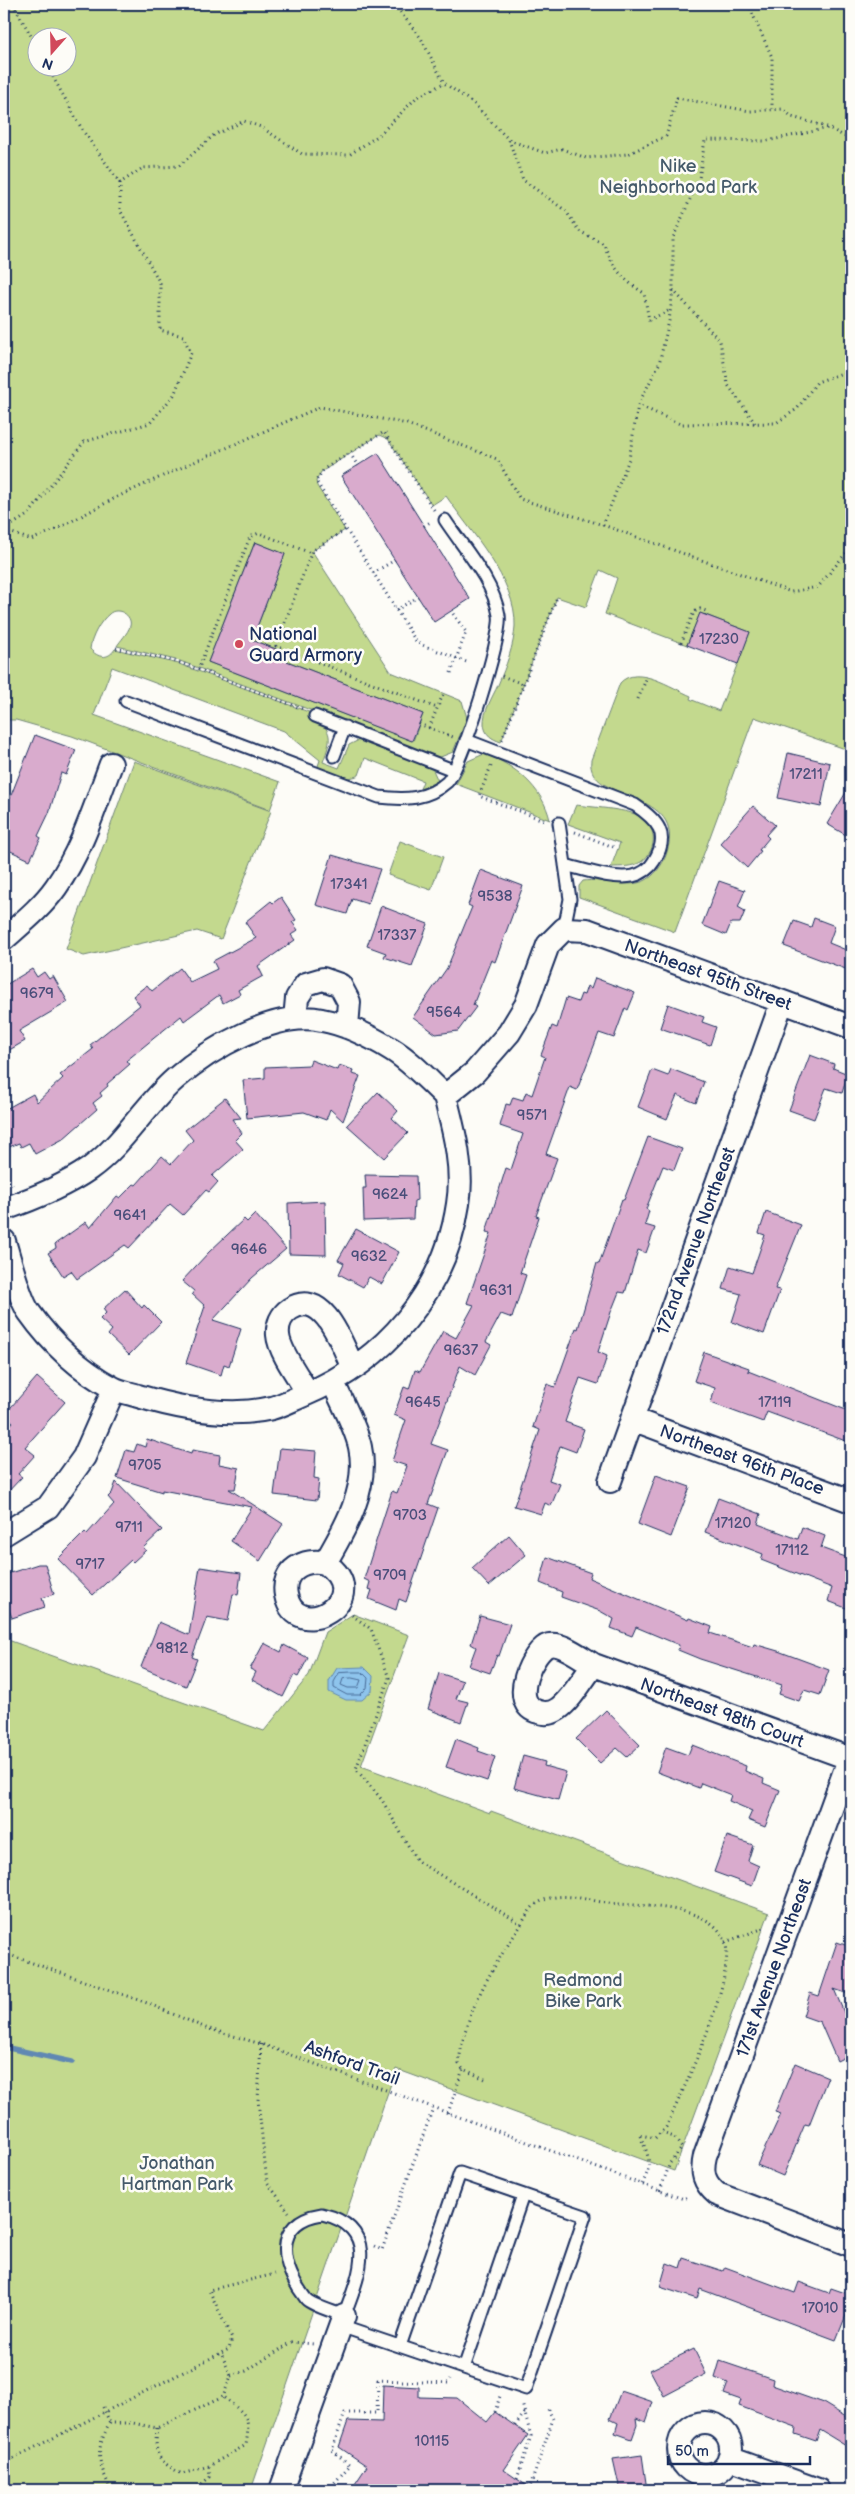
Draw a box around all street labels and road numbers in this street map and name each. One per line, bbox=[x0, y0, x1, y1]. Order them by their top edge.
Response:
street label: Northeast 95th Street bbox=[622, 935, 795, 1015]
street label: 172nd Avenue Northeast bbox=[652, 1144, 740, 1338]
street label: Northeast 96th Place bbox=[657, 1420, 827, 1500]
street label: Northeast 98th Court bbox=[637, 1674, 807, 1753]
street label: 171st Avenue Northeast bbox=[732, 1875, 816, 2060]
street label: Ashford Trail bbox=[302, 2036, 402, 2090]

